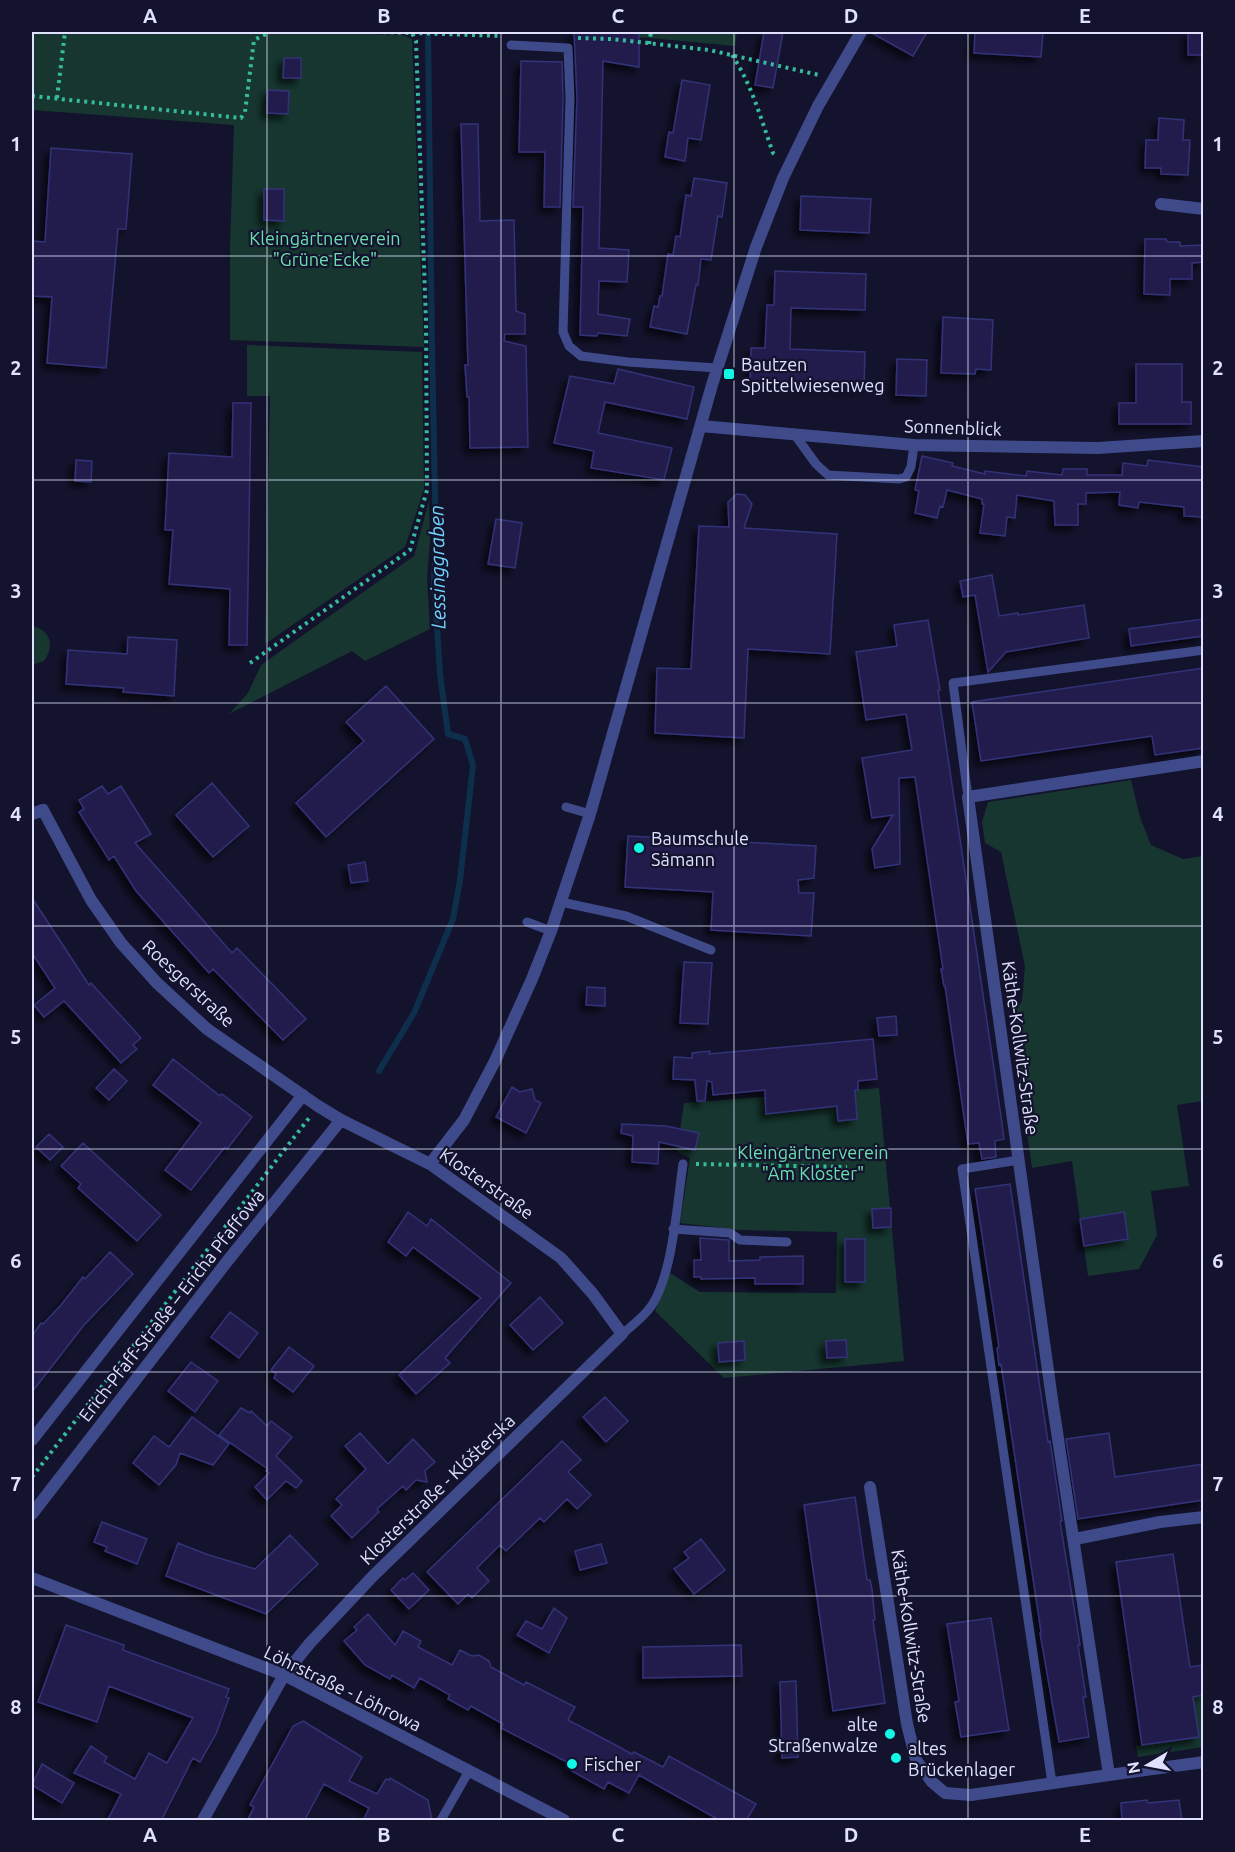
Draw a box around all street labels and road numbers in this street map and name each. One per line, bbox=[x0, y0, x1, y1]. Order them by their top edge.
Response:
street label: Sonnenblick bbox=[904, 415, 1002, 439]
street label: Roesgerstraße bbox=[139, 935, 239, 1031]
street label: Käthe-Kollwitz-Straße bbox=[999, 960, 1043, 1136]
street label: Klosterstraße bbox=[436, 1143, 538, 1223]
street label: Erich-Pfaff-Straße – Ericha Pfaffowa bbox=[74, 1185, 268, 1425]
street label: Klosterstraße - Klóšterska bbox=[356, 1410, 518, 1568]
street label: Käthe-Kollwitz-Straße bbox=[888, 1548, 936, 1724]
street label: Löhrstraße - Löhrowa bbox=[261, 1641, 425, 1735]

